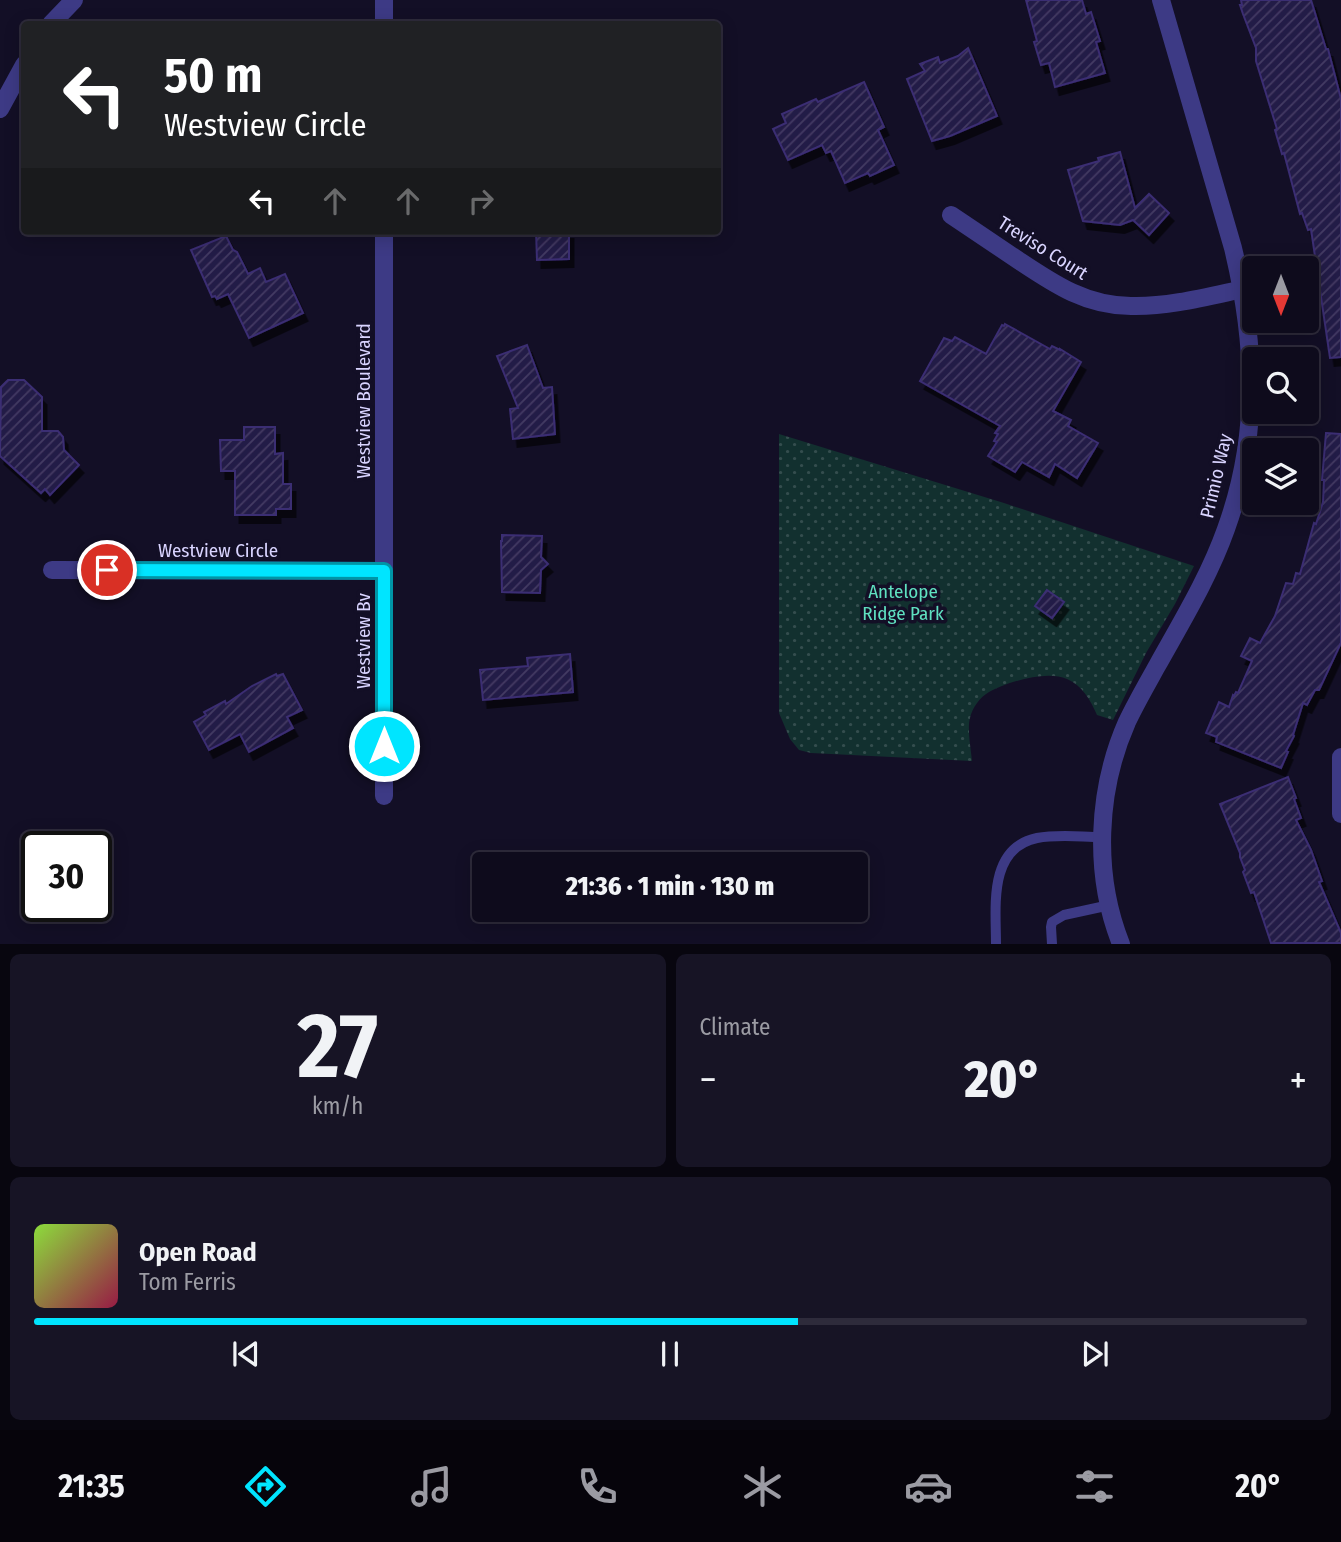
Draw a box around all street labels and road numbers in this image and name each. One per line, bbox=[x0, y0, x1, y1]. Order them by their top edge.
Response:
street label: Treviso Court bbox=[994, 211, 1093, 285]
street label: Westview Boulevard bbox=[352, 323, 375, 479]
street label: Primio Way bbox=[1195, 431, 1237, 520]
street label: Westview Circle bbox=[158, 539, 278, 562]
street label: Westview Bv bbox=[352, 592, 375, 689]

